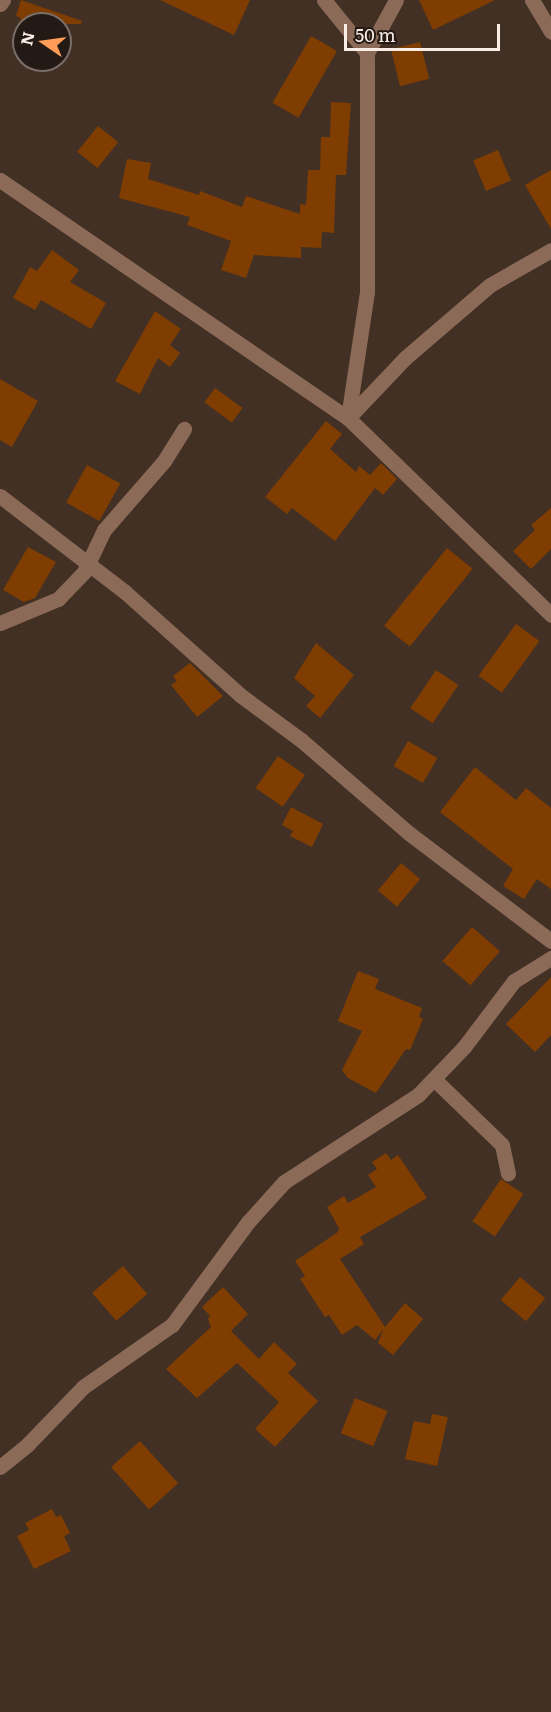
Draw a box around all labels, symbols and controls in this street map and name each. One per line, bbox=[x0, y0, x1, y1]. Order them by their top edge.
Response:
north arrow bbox=[12, 12, 72, 72]
scale bar bbox=[347, 12, 503, 50]
text: 50 m bbox=[355, 21, 396, 48]
text: N bbox=[13, 29, 40, 48]

